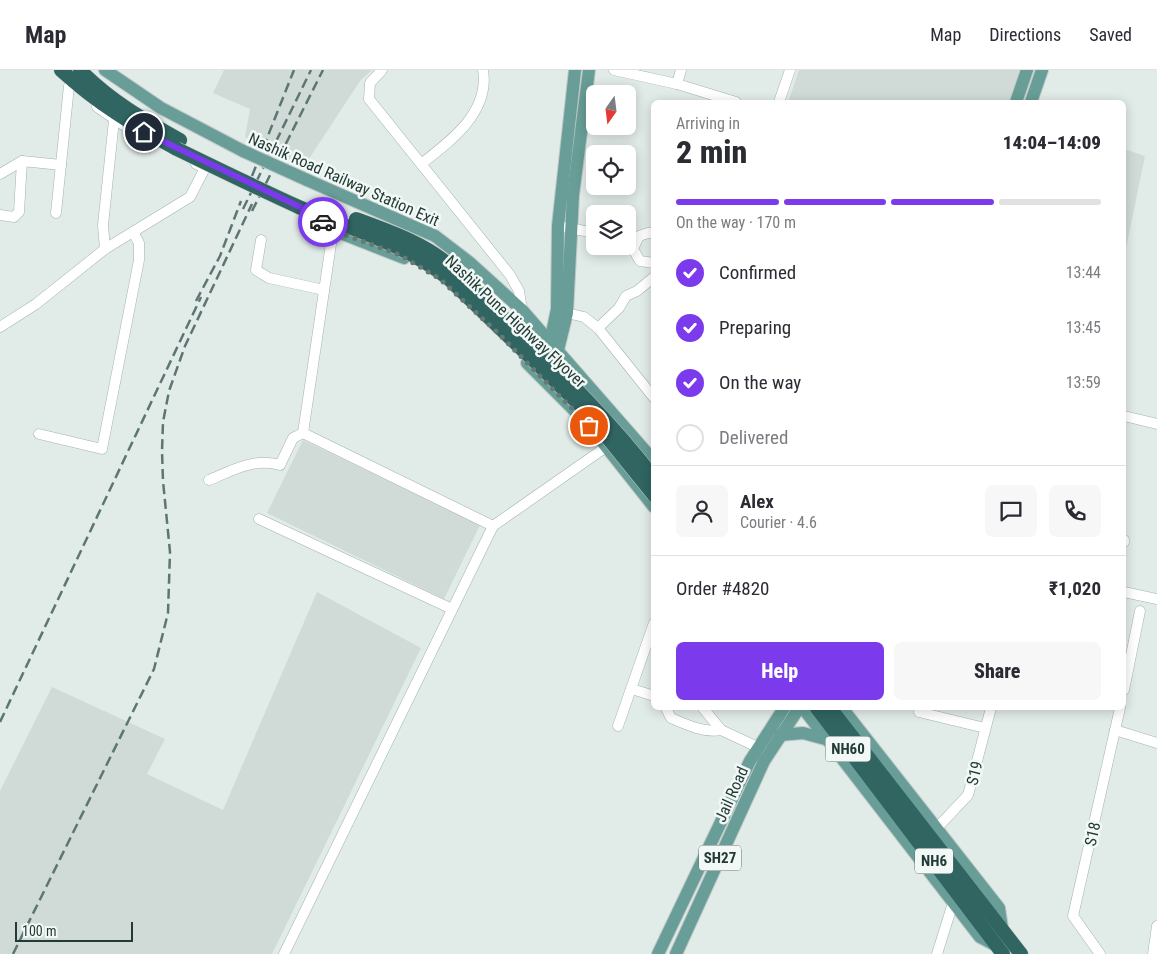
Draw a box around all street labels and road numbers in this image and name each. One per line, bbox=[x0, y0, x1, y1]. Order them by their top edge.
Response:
street label: Nashik Road Railway Station Exit bbox=[246, 129, 442, 230]
street label: Nashik Pune Highway Flyover bbox=[441, 251, 590, 392]
road number: NH60 bbox=[826, 736, 870, 762]
street label: S19 bbox=[962, 759, 987, 787]
street label: Jail Road bbox=[711, 764, 752, 825]
street label: S18 bbox=[1081, 820, 1104, 848]
road number: SH27 bbox=[699, 846, 741, 870]
road number: NH6 bbox=[915, 848, 953, 874]

